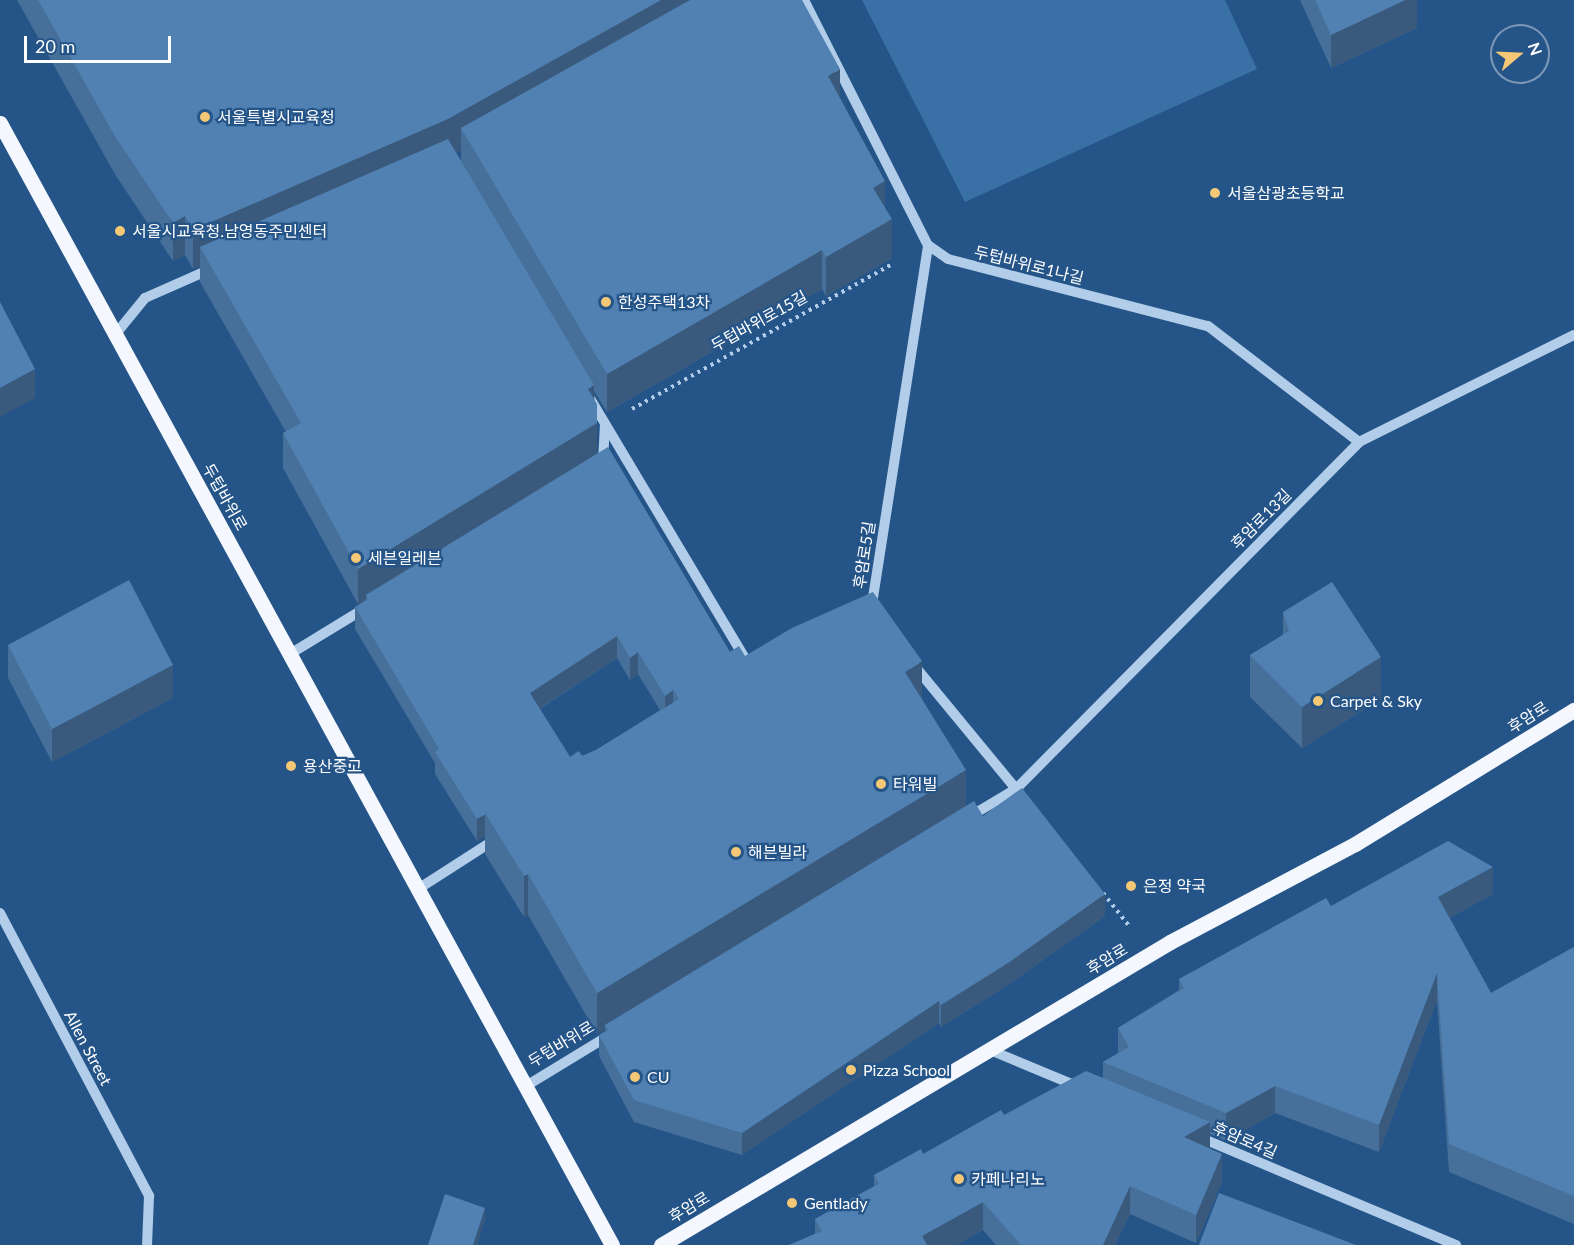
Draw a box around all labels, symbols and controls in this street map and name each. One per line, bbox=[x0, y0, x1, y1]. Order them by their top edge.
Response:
scale bar bbox=[27, 24, 174, 62]
north arrow bbox=[1490, 24, 1550, 84]
text: 20 m bbox=[35, 35, 75, 57]
text: N bbox=[1525, 40, 1547, 58]
place label: 서울특별시교육청 bbox=[217, 107, 335, 127]
marker: 서울특별시교육청 bbox=[198, 110, 212, 124]
place label: 서울삼광초등학교 bbox=[1227, 183, 1345, 203]
marker: 서울삼광초등학교 bbox=[1208, 186, 1222, 200]
place label: 서울시교육청.남영동주민센터 bbox=[132, 221, 327, 241]
marker: 서울시교육청.남영동주민센터 bbox=[113, 224, 127, 238]
street label: 두텁바위로1나길 bbox=[972, 242, 1086, 288]
street label: 두텁바위로15길 bbox=[708, 287, 810, 355]
place label: 한성주택13차 bbox=[618, 292, 710, 312]
marker: 한성주택13차 bbox=[599, 295, 613, 309]
street label: 두텁바위로 bbox=[199, 460, 251, 534]
street label: 후암로13길 bbox=[1227, 485, 1295, 553]
street label: 후암로5길 bbox=[849, 520, 879, 590]
place label: 세븐일레븐 bbox=[368, 548, 442, 568]
marker: 세븐일레븐 bbox=[349, 551, 363, 565]
place label: Carpet & Sky bbox=[1330, 691, 1422, 711]
marker: Carpet & Sky bbox=[1311, 694, 1325, 708]
street label: 후암로 bbox=[1504, 697, 1552, 737]
place label: 용산중고 bbox=[303, 756, 362, 776]
marker: 용산중고 bbox=[284, 759, 298, 773]
place label: 타워빌 bbox=[893, 774, 937, 794]
marker: 타워빌 bbox=[874, 777, 888, 791]
place label: 해븐빌라 bbox=[748, 842, 807, 862]
marker: 해븐빌라 bbox=[729, 845, 743, 859]
place label: 은정 약국 bbox=[1143, 876, 1206, 896]
marker: 은정 약국 bbox=[1124, 879, 1138, 893]
street label: 후암로 bbox=[1083, 939, 1131, 979]
street label: Allen Street bbox=[60, 1007, 116, 1089]
street label: 두텁바위로 bbox=[525, 1017, 597, 1071]
place label: Pizza School bbox=[863, 1060, 950, 1080]
marker: Pizza School bbox=[844, 1063, 858, 1077]
place label: CU bbox=[647, 1067, 669, 1087]
marker: CU bbox=[628, 1070, 642, 1084]
street label: 후암로4길 bbox=[1210, 1118, 1280, 1162]
place label: 카페나리노 bbox=[971, 1169, 1045, 1189]
marker: 카페나리노 bbox=[952, 1172, 966, 1186]
street label: 후암로 bbox=[665, 1187, 713, 1227]
place label: Gentlady bbox=[804, 1193, 868, 1213]
marker: Gentlady bbox=[785, 1196, 799, 1210]

